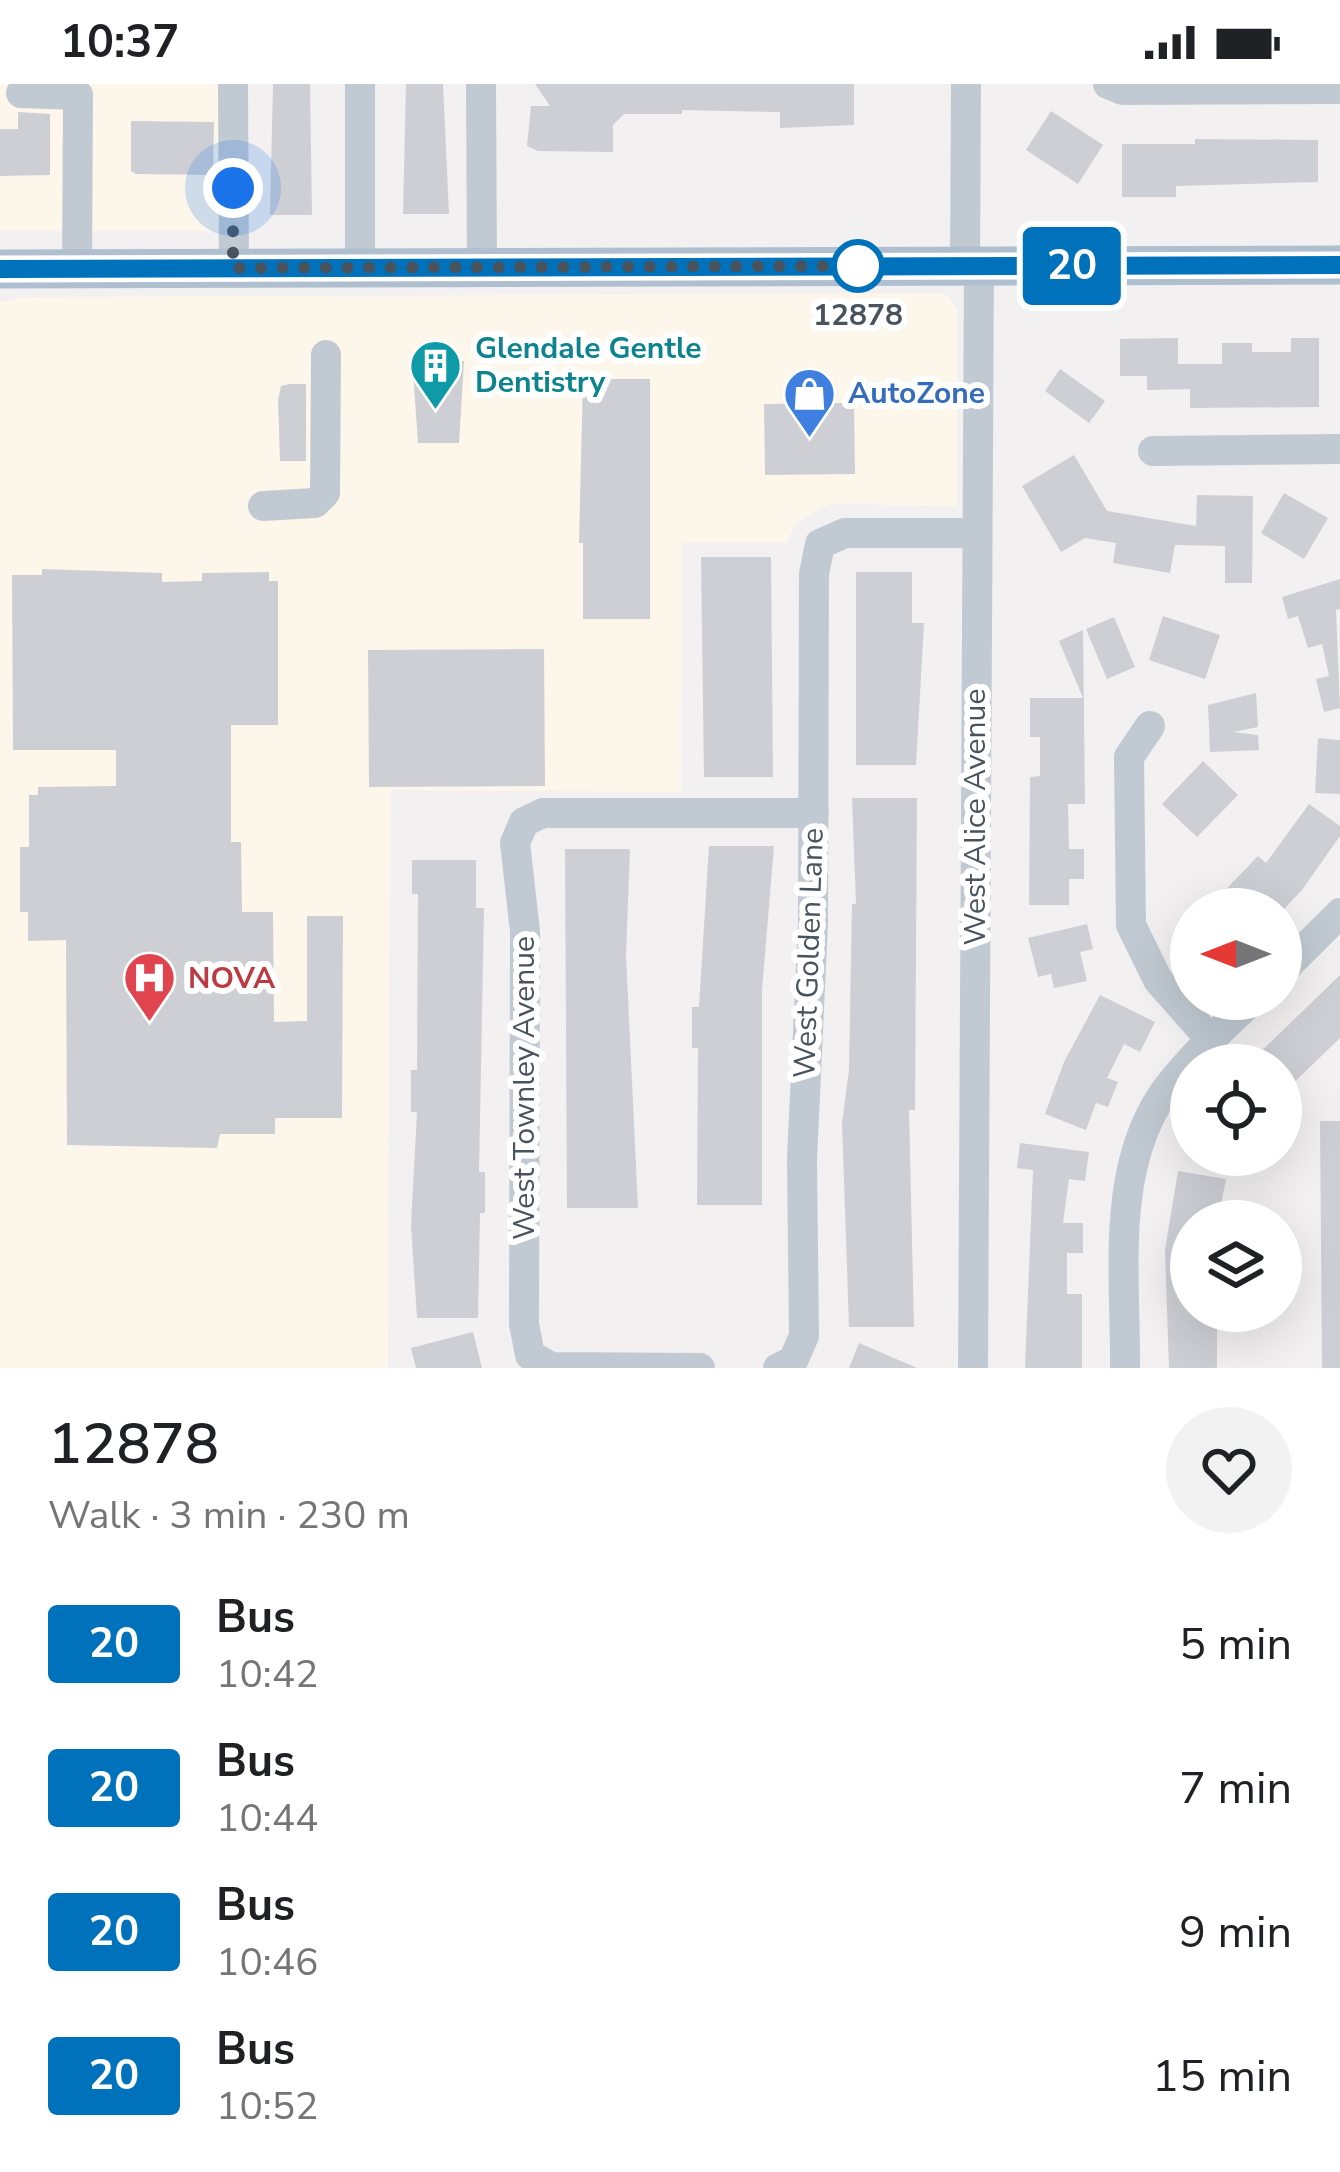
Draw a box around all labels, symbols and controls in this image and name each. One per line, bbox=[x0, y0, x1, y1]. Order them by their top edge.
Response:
text: 10:37 bbox=[60, 12, 179, 73]
your location bbox=[203, 158, 263, 218]
line badge: 20 bbox=[1018, 227, 1126, 305]
text: 20 bbox=[1047, 237, 1097, 294]
marker: 12878 bbox=[833, 241, 883, 291]
place label: 12878 bbox=[813, 295, 903, 336]
place label: Glendale Gentle Dentistry bbox=[475, 328, 702, 403]
building icon: Glendale Gentle Dentistry bbox=[408, 337, 464, 411]
shop icon: AutoZone bbox=[781, 365, 837, 439]
place label: AutoZone bbox=[848, 373, 985, 414]
street label: West Alice Avenue bbox=[955, 689, 996, 945]
street label: West Golden Lane bbox=[784, 827, 834, 1079]
north arrow bbox=[1170, 888, 1302, 1020]
map controls bbox=[1170, 888, 1302, 1332]
street label: West Townley Avenue bbox=[504, 936, 545, 1240]
hospital icon: NOVA bbox=[121, 950, 177, 1024]
place label: NOVA bbox=[188, 958, 276, 999]
button: locate bbox=[1170, 1044, 1302, 1176]
button: layers bbox=[1170, 1200, 1302, 1332]
text: 12878 bbox=[48, 1405, 219, 1483]
button: heart bbox=[1166, 1407, 1292, 1533]
text: Walk · 3 min · 230 m bbox=[48, 1489, 410, 1542]
text: Bus bbox=[216, 1587, 295, 1648]
text: 5 min bbox=[1179, 1614, 1292, 1675]
text: 20 bbox=[89, 1615, 139, 1672]
text: 10:42 bbox=[216, 1648, 319, 1701]
text: Bus bbox=[216, 1731, 295, 1792]
text: 7 min bbox=[1179, 1758, 1292, 1819]
text: 20 bbox=[89, 1759, 139, 1816]
text: 10:44 bbox=[216, 1792, 319, 1845]
text: Bus bbox=[216, 1875, 295, 1936]
text: 9 min bbox=[1179, 1902, 1292, 1963]
text: 20 bbox=[89, 1903, 139, 1960]
text: 10:46 bbox=[216, 1936, 319, 1989]
text: Bus bbox=[216, 2019, 295, 2080]
text: 15 min bbox=[1152, 2046, 1292, 2107]
text: 20 bbox=[89, 2047, 139, 2104]
text: 10:52 bbox=[216, 2080, 319, 2133]

